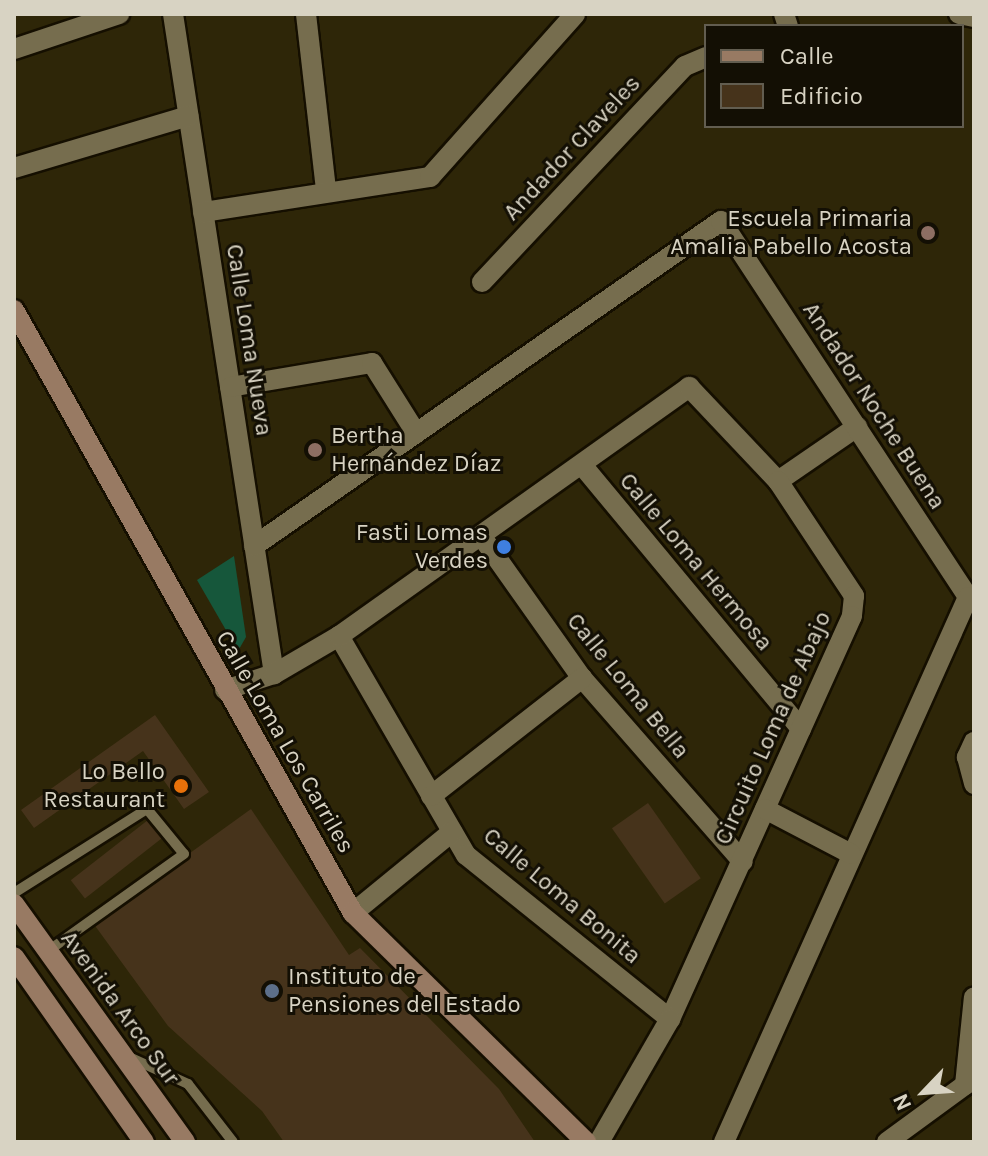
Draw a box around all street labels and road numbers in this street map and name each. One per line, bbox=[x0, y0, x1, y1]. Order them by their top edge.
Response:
street label: Andador Claveles bbox=[497, 69, 647, 227]
street label: Calle Loma Nueva bbox=[220, 242, 278, 438]
street label: Andador Noche Buena bbox=[796, 297, 952, 515]
street label: Calle Loma Hermosa bbox=[613, 467, 779, 657]
street label: Calle Loma Bella bbox=[560, 607, 696, 765]
street label: Circuito Loma de Abajo bbox=[709, 607, 837, 849]
street label: Calle Loma Los Carriles bbox=[210, 626, 360, 858]
street label: Calle Loma Bonita bbox=[477, 822, 647, 970]
street label: Avenida Arco Sur bbox=[54, 925, 186, 1091]

